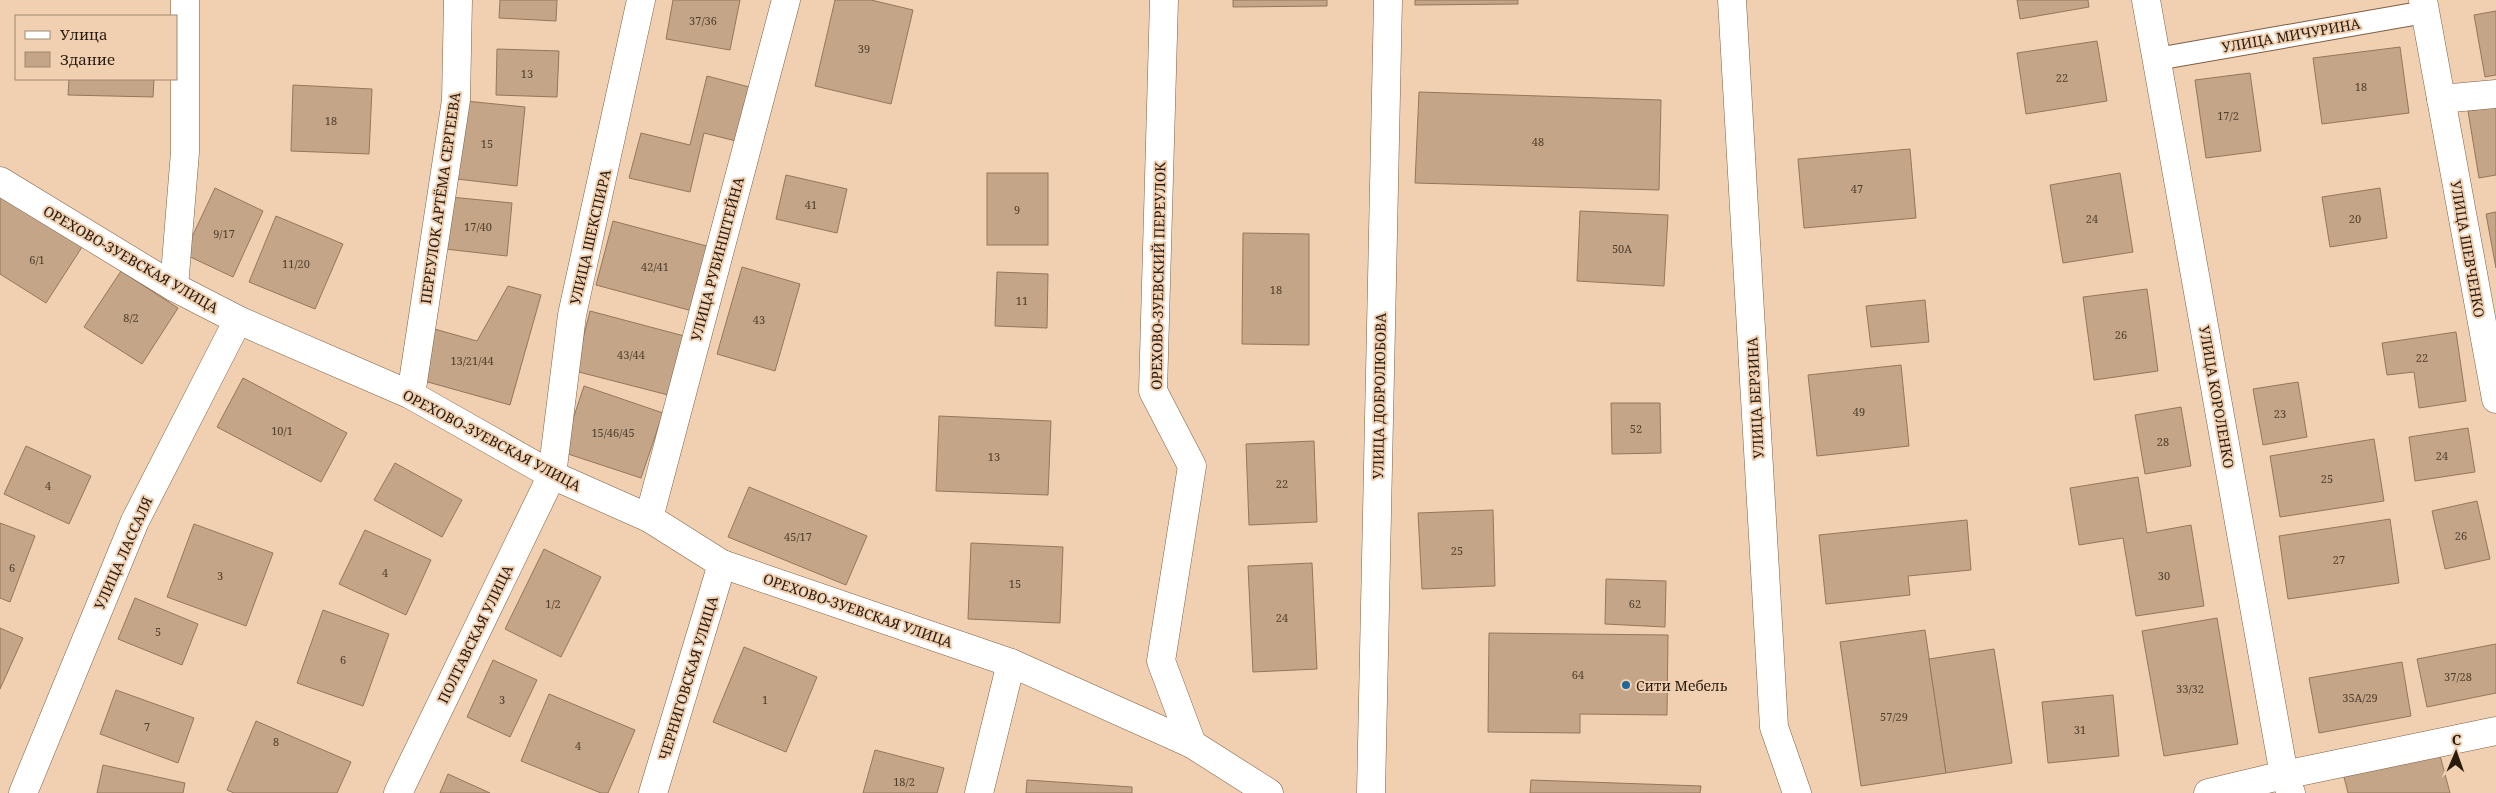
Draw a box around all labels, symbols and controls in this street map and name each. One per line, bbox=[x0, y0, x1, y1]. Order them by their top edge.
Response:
house number: 37/36 bbox=[689, 13, 717, 28]
street label: УЛИЦА МИЧУРИНА bbox=[2220, 13, 2362, 57]
legend bbox=[15, 15, 178, 80]
text: Улица bbox=[60, 24, 108, 44]
house number: 39 bbox=[858, 41, 870, 56]
text: Здание bbox=[60, 49, 115, 69]
house number: 13 bbox=[521, 66, 533, 81]
house number: 22 bbox=[2056, 70, 2068, 85]
house number: 18 bbox=[2355, 79, 2367, 94]
street label: ПЕРЕУЛОК АРТЁМА СЕРГЕЕВА bbox=[416, 91, 464, 305]
house number: 17/2 bbox=[2217, 108, 2239, 123]
house number: 18 bbox=[325, 113, 337, 128]
house number: 48 bbox=[1532, 134, 1544, 149]
house number: 15 bbox=[481, 136, 493, 151]
street label: ОРЕХОВО-ЗУЕВСКИЙ ПЕРЕУЛОК bbox=[1147, 162, 1169, 390]
street label: УЛИЦА ШЕКСПИРА bbox=[565, 167, 615, 306]
street label: УЛИЦА РУБИНШТЕЙНА bbox=[686, 175, 748, 343]
street label: УЛИЦА ШЕВЧЕНКО bbox=[2447, 179, 2489, 319]
house number: 47 bbox=[1851, 181, 1863, 196]
house number: 41 bbox=[805, 197, 817, 212]
street label: ОРЕХОВО-ЗУЕВСКАЯ УЛИЦА bbox=[40, 201, 222, 317]
house number: 9 bbox=[1014, 202, 1020, 217]
house number: 24 bbox=[2086, 211, 2098, 226]
house number: 20 bbox=[2349, 211, 2361, 226]
house number: 17/40 bbox=[464, 219, 492, 234]
house number: 9/17 bbox=[213, 226, 235, 241]
house number: 50А bbox=[1612, 241, 1632, 256]
house number: 6/1 bbox=[29, 252, 45, 267]
house number: 11/20 bbox=[282, 256, 310, 271]
house number: 42/41 bbox=[641, 259, 669, 274]
house number: 18 bbox=[1270, 282, 1282, 297]
house number: 11 bbox=[1016, 293, 1028, 308]
house number: 8/2 bbox=[123, 310, 139, 325]
house number: 43 bbox=[753, 312, 765, 327]
street label: УЛИЦА ДОБРОЛЮБОВА bbox=[1368, 313, 1390, 479]
street label: УЛИЦА КОРОЛЕНКО bbox=[2195, 324, 2239, 470]
house number: 26 bbox=[2115, 327, 2127, 342]
street label: УЛИЦА БЕРЗИНА bbox=[1742, 336, 1768, 459]
house number: 43/44 bbox=[617, 347, 645, 362]
house number: 22 bbox=[2416, 350, 2428, 365]
house number: 13/21/44 bbox=[450, 353, 494, 368]
street label: ОРЕХОВО-ЗУЕВСКАЯ УЛИЦА bbox=[400, 385, 585, 495]
house number: 49 bbox=[1853, 404, 1865, 419]
house number: 23 bbox=[2274, 406, 2286, 421]
house number: 52 bbox=[1630, 421, 1642, 436]
house number: 10/1 bbox=[271, 423, 293, 438]
house number: 15/46/45 bbox=[591, 425, 635, 440]
house number: 28 bbox=[2157, 434, 2169, 449]
house number: 24 bbox=[2436, 448, 2448, 463]
house number: 13 bbox=[988, 449, 1000, 464]
house number: 25 bbox=[2321, 471, 2333, 486]
house number: 22 bbox=[1276, 476, 1288, 491]
house number: 4 bbox=[45, 478, 51, 493]
street label: УЛИЦА ЛАССАЛЯ bbox=[90, 494, 156, 612]
house number: 26 bbox=[2455, 528, 2467, 543]
house number: 45/17 bbox=[784, 529, 812, 544]
house number: 25 bbox=[1451, 543, 1463, 558]
house number: 27 bbox=[2333, 552, 2345, 567]
house number: 6 bbox=[9, 560, 15, 575]
street label: ПОЛТАВСКАЯ УЛИЦА bbox=[433, 561, 517, 707]
house number: 4 bbox=[382, 565, 388, 580]
house number: 3 bbox=[217, 568, 223, 583]
house number: 30 bbox=[2158, 568, 2170, 583]
street label: ОРЕХОВО-ЗУЕВСКАЯ УЛИЦА bbox=[761, 569, 955, 651]
house number: 15 bbox=[1009, 576, 1021, 591]
street label: ЧЕРНИГОВСКАЯ УЛИЦА bbox=[654, 594, 722, 762]
house number: 1/2 bbox=[545, 596, 561, 611]
house number: 62 bbox=[1629, 596, 1641, 611]
house number: 24 bbox=[1276, 610, 1288, 625]
house number: 5 bbox=[155, 624, 161, 639]
house number: 6 bbox=[340, 652, 346, 667]
house number: 64 bbox=[1572, 667, 1584, 682]
house number: 37/28 bbox=[2444, 669, 2472, 684]
place label: Сити Мебель bbox=[1636, 676, 1728, 695]
marker: Сити Мебель bbox=[1620, 679, 1632, 691]
house number: 33/32 bbox=[2176, 681, 2204, 696]
house number: 35А/29 bbox=[2342, 690, 2378, 705]
house number: 3 bbox=[499, 692, 505, 707]
house number: 1 bbox=[762, 692, 768, 707]
house number: 57/29 bbox=[1880, 709, 1908, 724]
house number: 7 bbox=[144, 719, 150, 734]
house number: 31 bbox=[2074, 722, 2086, 737]
north arrow bbox=[2431, 728, 2481, 778]
text: С bbox=[2452, 730, 2461, 749]
house number: 8 bbox=[273, 734, 279, 749]
house number: 4 bbox=[575, 738, 581, 753]
house number: 18/2 bbox=[893, 774, 915, 789]

